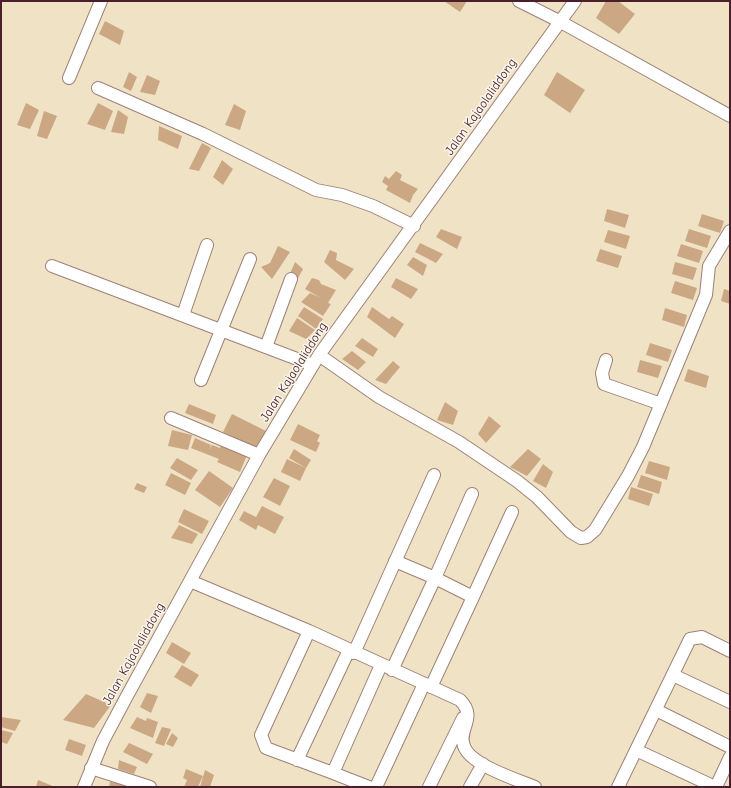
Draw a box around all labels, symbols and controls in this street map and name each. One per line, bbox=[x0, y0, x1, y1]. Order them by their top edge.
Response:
street label: Jalan Kajaolaliddong bbox=[442, 56, 520, 158]
street label: Jalan Kajaolaliddong bbox=[257, 319, 331, 425]
street label: Jalan Kajaolaliddong bbox=[99, 600, 169, 708]

